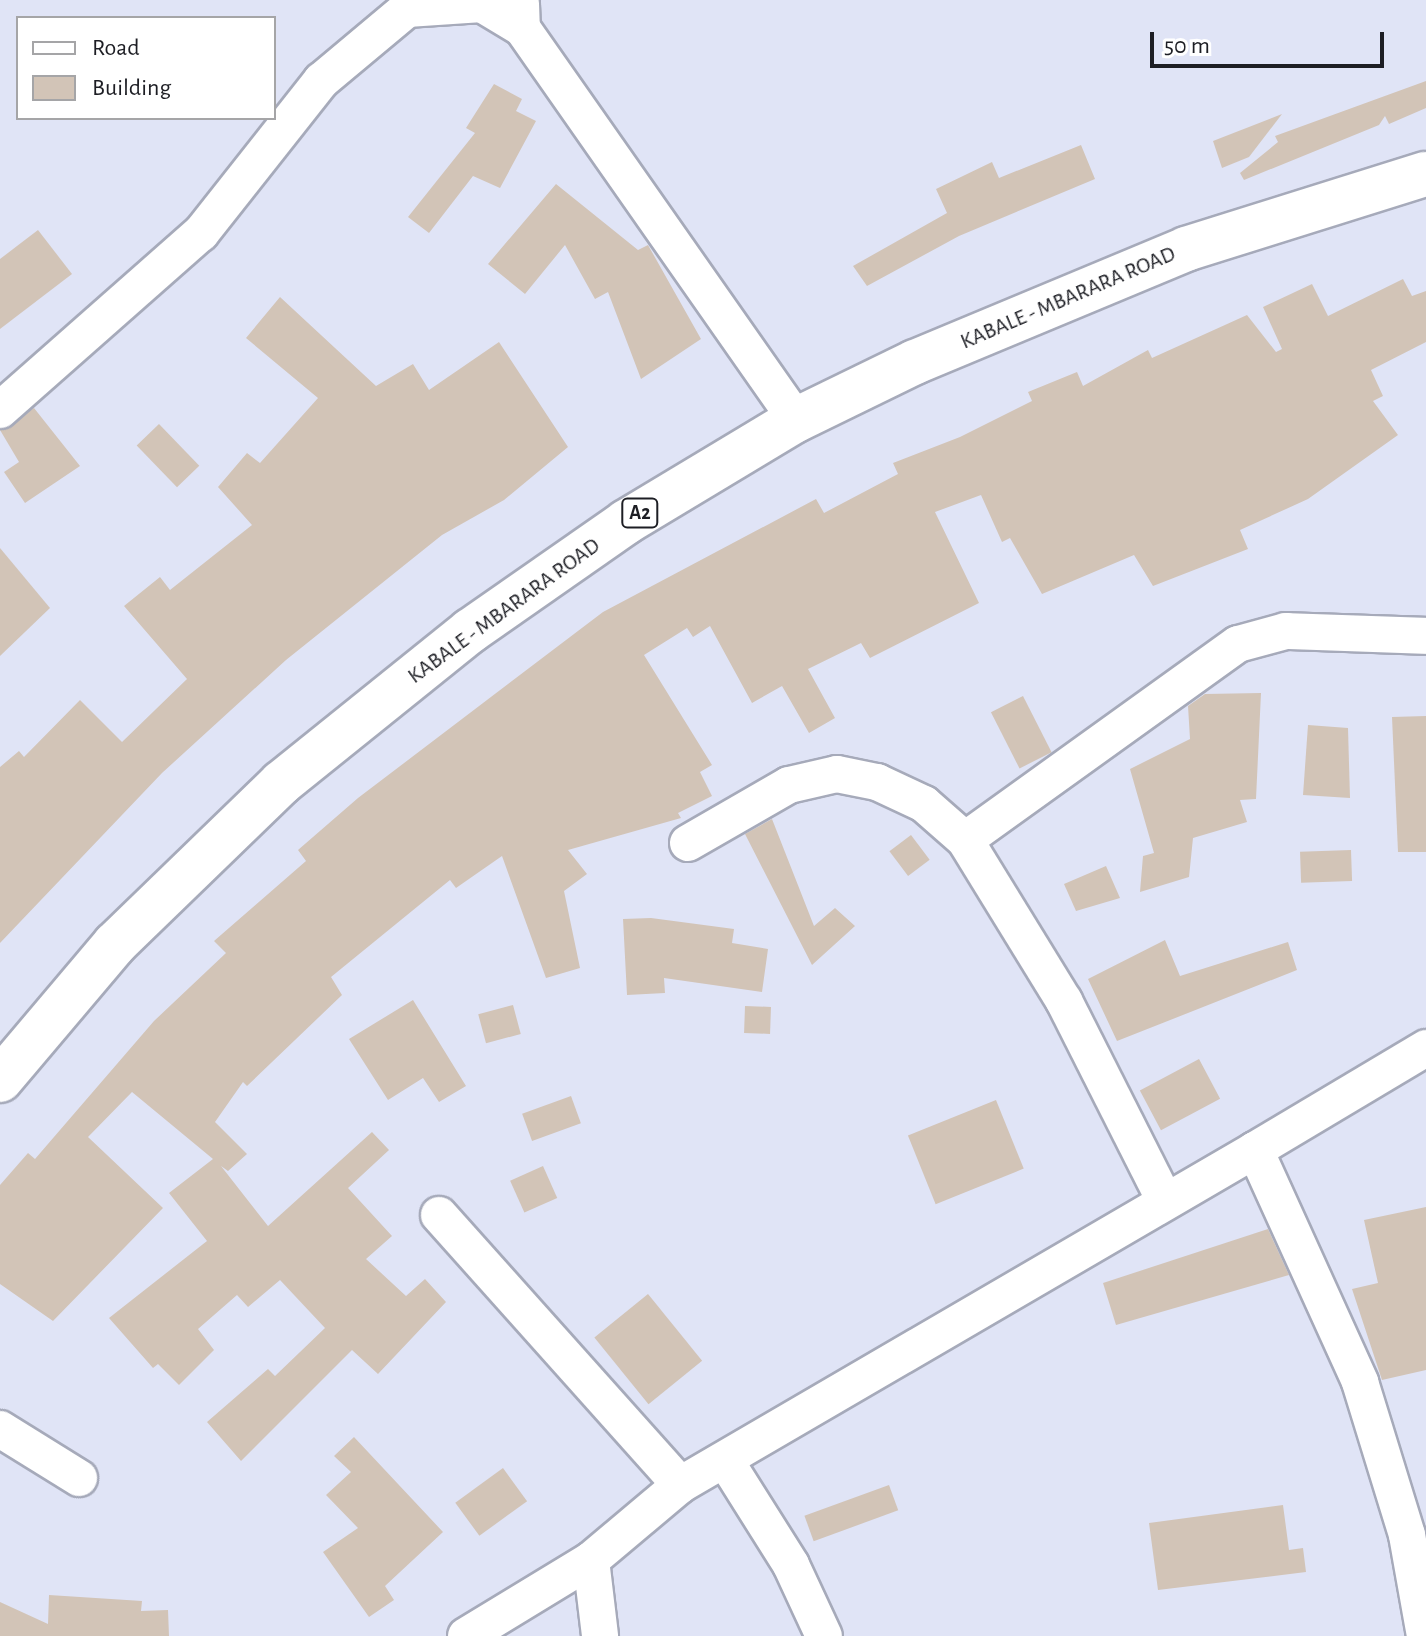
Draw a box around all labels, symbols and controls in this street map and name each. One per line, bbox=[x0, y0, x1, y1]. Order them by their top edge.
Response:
legend bbox=[16, 16, 276, 120]
scale bar bbox=[1154, 16, 1388, 66]
text: 50 m bbox=[1164, 34, 1210, 58]
text: Road bbox=[92, 36, 140, 60]
text: Building bbox=[92, 76, 171, 100]
street label: KABALE - MBARARA ROAD bbox=[957, 241, 1179, 355]
road number: A2 bbox=[620, 497, 660, 529]
street label: KABALE - MBARARA ROAD bbox=[403, 532, 605, 690]

